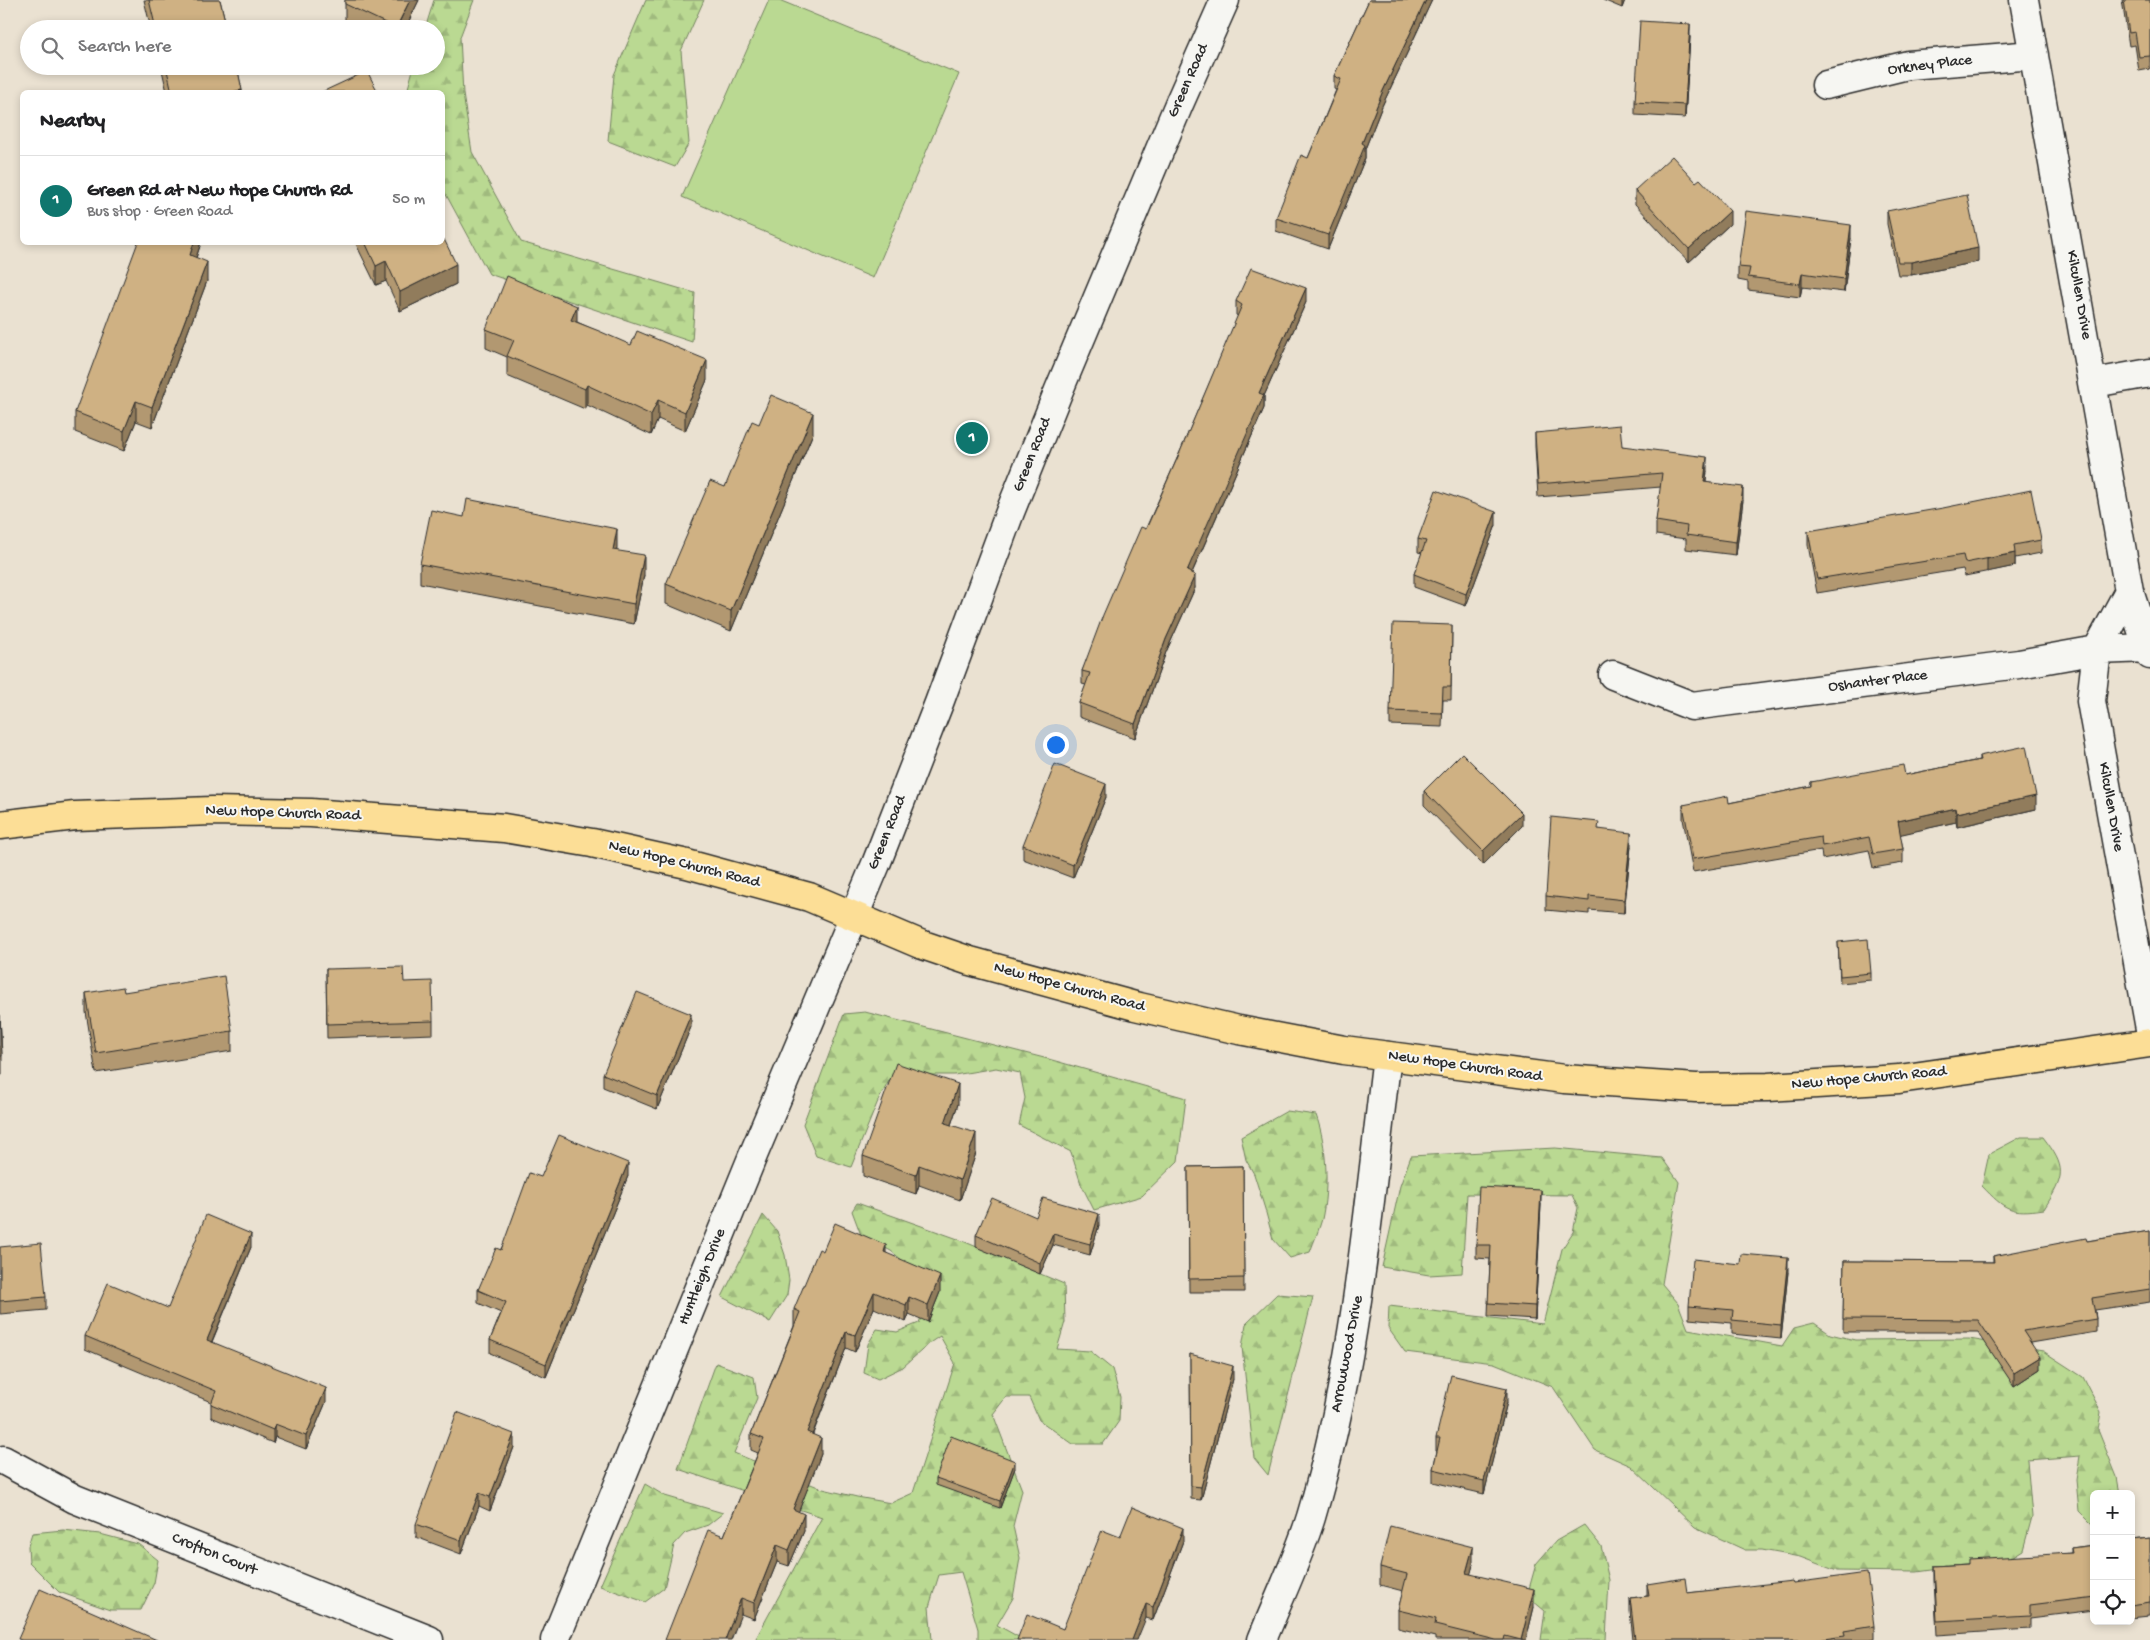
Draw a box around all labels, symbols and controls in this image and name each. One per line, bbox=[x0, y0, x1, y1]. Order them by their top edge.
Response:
search box bbox=[20, 20, 445, 75]
icon: search bbox=[38, 34, 66, 62]
text: Search here bbox=[78, 36, 172, 59]
street label: Green Road bbox=[1164, 40, 1214, 121]
street label: Orkney Place bbox=[1887, 51, 1974, 81]
text: Nearby bbox=[40, 110, 105, 135]
text: Green Rd at New Hope Church Rd bbox=[87, 180, 351, 203]
text: 1 bbox=[53, 191, 59, 210]
text: 50 m bbox=[392, 191, 425, 210]
text: Bus stop · Green Road bbox=[87, 203, 232, 222]
street label: Kilcullen Drive bbox=[2061, 249, 2095, 342]
street label: Green Road bbox=[1009, 413, 1057, 495]
pin: 1 bbox=[956, 419, 988, 457]
street label: Oshanter Place bbox=[1827, 666, 1929, 698]
your location bbox=[1043, 732, 1069, 758]
street label: Kilcullen Drive bbox=[2093, 761, 2127, 854]
street label: Green Road bbox=[864, 791, 912, 873]
street label: New Hope Church Road bbox=[205, 802, 363, 826]
street label: New Hope Church Road bbox=[606, 837, 763, 893]
street label: New Hope Church Road bbox=[991, 959, 1148, 1018]
street label: New Hope Church Road bbox=[1387, 1047, 1545, 1087]
street label: New Hope Church Road bbox=[1791, 1063, 1949, 1095]
street label: Huntleigh Drive bbox=[675, 1225, 731, 1328]
street label: Arrowwood Drive bbox=[1327, 1293, 1369, 1414]
map controls bbox=[2090, 1490, 2135, 1625]
button: + bbox=[2090, 1490, 2135, 1535]
street label: Crofton Court bbox=[169, 1529, 261, 1581]
button: − bbox=[2090, 1535, 2135, 1580]
button: locate bbox=[2090, 1580, 2135, 1625]

